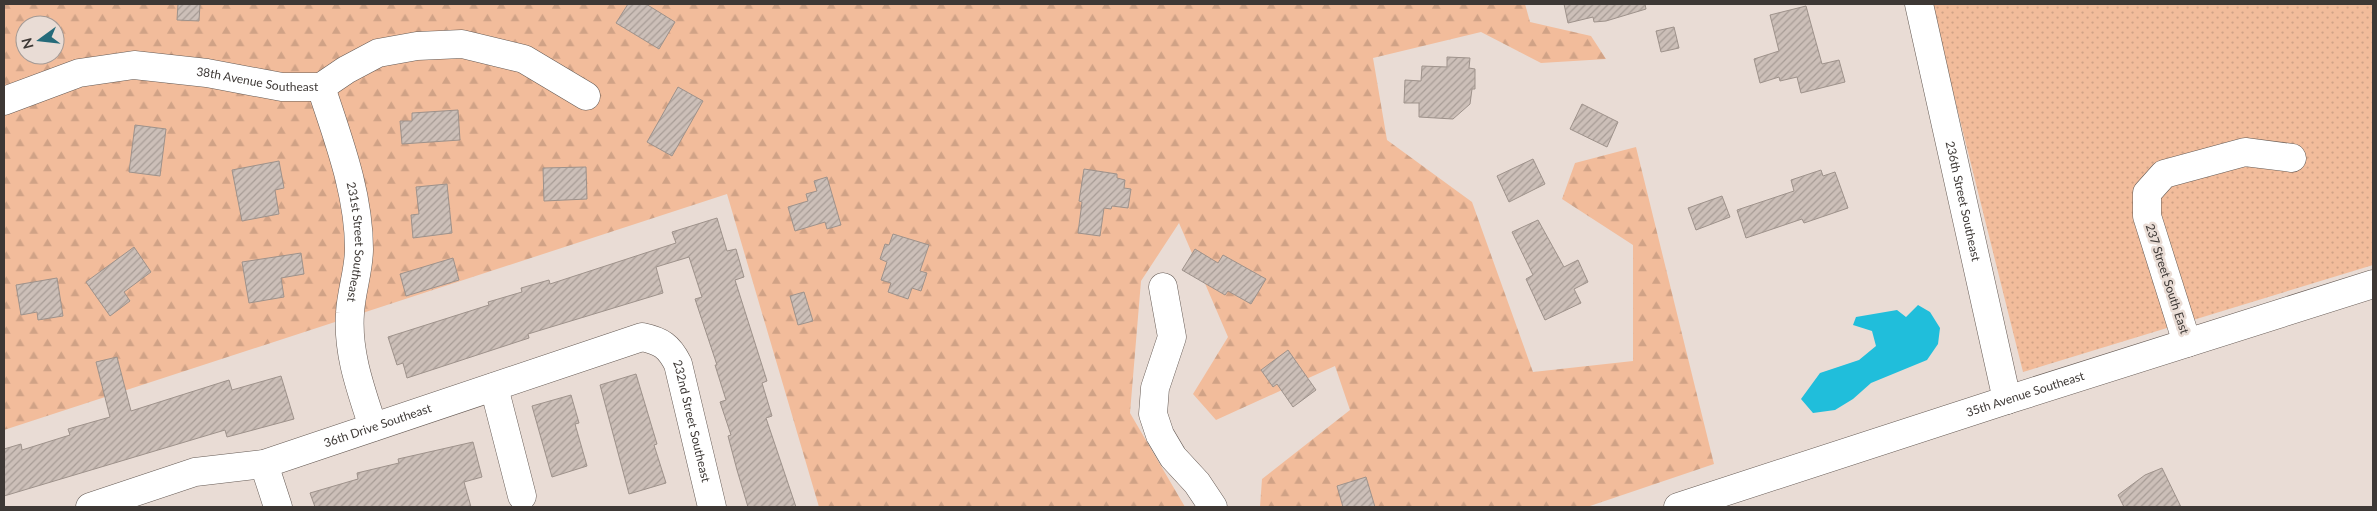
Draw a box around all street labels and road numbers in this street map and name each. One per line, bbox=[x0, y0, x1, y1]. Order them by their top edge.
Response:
street label: 38th Avenue Southeast bbox=[196, 64, 319, 94]
street label: 236th Street Southeast bbox=[1943, 140, 1984, 263]
street label: 231st Street Southeast bbox=[344, 180, 367, 304]
street label: 237 Street South East bbox=[2143, 222, 2193, 336]
street label: 232nd Street Southeast bbox=[670, 357, 714, 484]
street label: 35th Avenue Southeast bbox=[1964, 368, 2087, 420]
street label: 36th Drive Southeast bbox=[322, 400, 434, 450]

